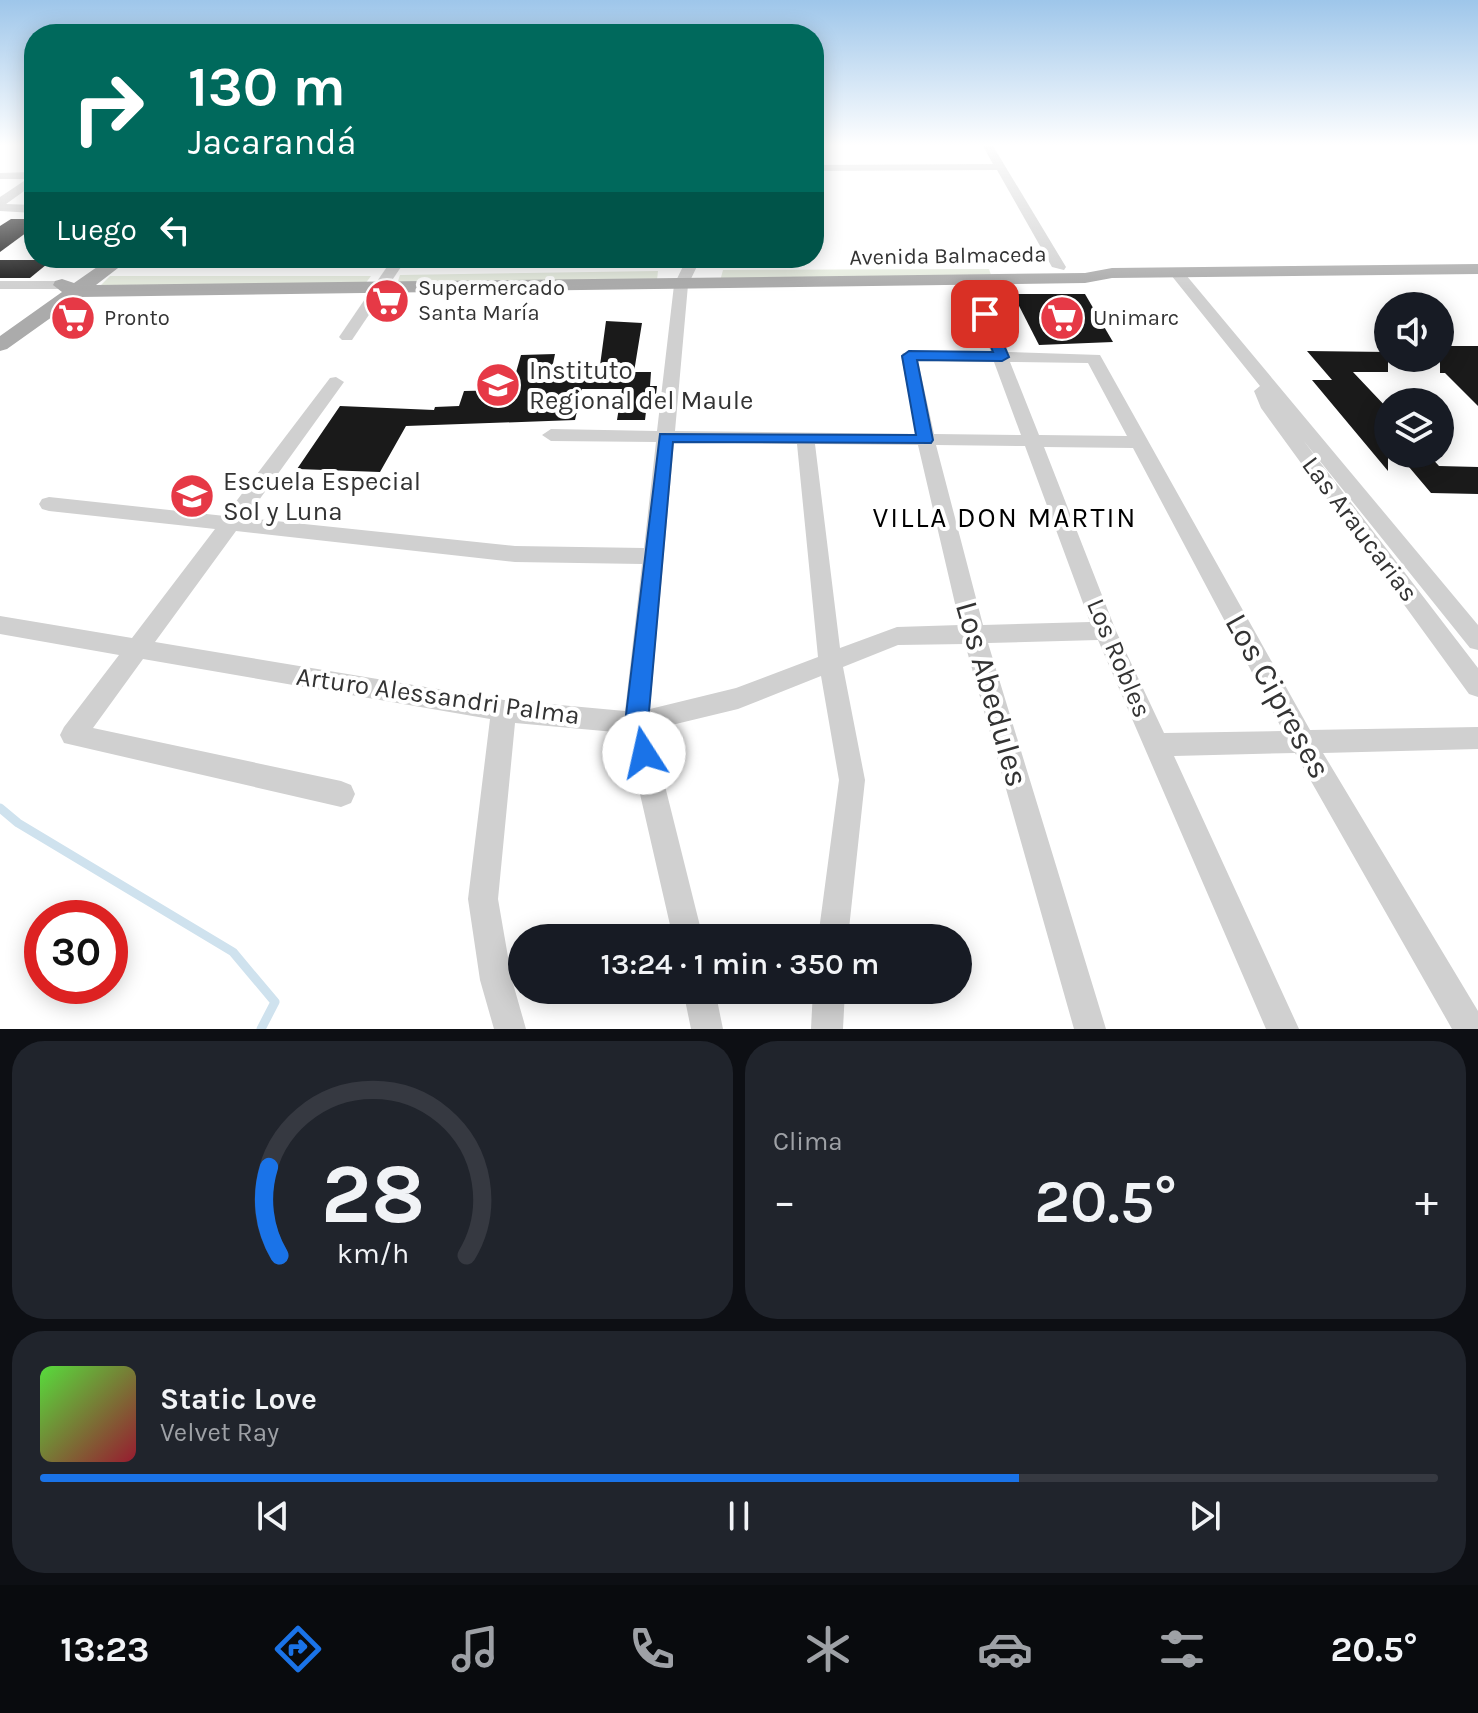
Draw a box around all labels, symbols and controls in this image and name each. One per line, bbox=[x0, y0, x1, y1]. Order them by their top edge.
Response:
text: 130 m bbox=[188, 54, 346, 119]
icon: right bbox=[56, 56, 160, 160]
text: Jacarandá bbox=[188, 121, 356, 163]
icon: left bbox=[153, 208, 197, 252]
text: Luego bbox=[56, 212, 137, 248]
street label: Avenida Balmaceda bbox=[849, 241, 1047, 271]
place label: Supermercado Santa María bbox=[418, 275, 565, 326]
supermarket icon: Supermercado Santa María bbox=[363, 277, 411, 325]
pin bbox=[951, 280, 1019, 348]
icon: arrive bbox=[963, 292, 1007, 336]
map controls bbox=[1374, 292, 1454, 468]
button: sound bbox=[1374, 292, 1454, 372]
supermarket icon: Pronto bbox=[49, 294, 97, 342]
supermarket icon: Unimarc bbox=[1038, 294, 1086, 342]
place label: Pronto bbox=[104, 305, 170, 331]
place label: Unimarc bbox=[1093, 305, 1179, 331]
place label: Instituto Regional del Maule bbox=[529, 355, 753, 416]
school or university icon: Instituto Regional del Maule bbox=[474, 361, 522, 409]
button: layers bbox=[1374, 388, 1454, 468]
street label: Las Araucarias bbox=[1295, 450, 1425, 608]
place label: Escuela Especial Sol y Luna bbox=[223, 466, 421, 527]
school or university icon: Escuela Especial Sol y Luna bbox=[168, 472, 216, 520]
district label: VILLA DON MARTIN bbox=[873, 501, 1137, 534]
street label: Los Robles bbox=[1080, 594, 1158, 722]
street label: Los Abedules bbox=[948, 597, 1036, 791]
street label: Los Cipreses bbox=[1218, 607, 1338, 785]
street label: Arturo Alessandri Palma bbox=[294, 661, 582, 731]
position arrow bbox=[602, 711, 686, 795]
speed limit sign: 30 bbox=[24, 900, 128, 1004]
text: 13:24 · 1 min · 350 m bbox=[601, 946, 879, 982]
text: Clima bbox=[773, 1126, 843, 1157]
text: 28 bbox=[320, 1146, 425, 1243]
text: 20.5° bbox=[1034, 1167, 1177, 1237]
text: − bbox=[773, 1176, 796, 1227]
text: + bbox=[1415, 1176, 1438, 1227]
text: km/h bbox=[336, 1237, 409, 1270]
text: Static Love bbox=[160, 1381, 317, 1417]
text: Velvet Ray bbox=[160, 1417, 279, 1448]
icon: previous bbox=[251, 1494, 295, 1538]
icon: pause bbox=[717, 1494, 761, 1538]
icon: next bbox=[1183, 1494, 1227, 1538]
icon: directions bbox=[270, 1621, 326, 1677]
icon: music bbox=[447, 1621, 503, 1677]
icon: phone bbox=[624, 1621, 680, 1677]
icon: climate bbox=[800, 1621, 856, 1677]
icon: car bbox=[977, 1621, 1033, 1677]
icon: filters bbox=[1154, 1621, 1210, 1677]
text: 13:23 bbox=[60, 1628, 149, 1670]
text: 20.5° bbox=[1330, 1628, 1418, 1670]

